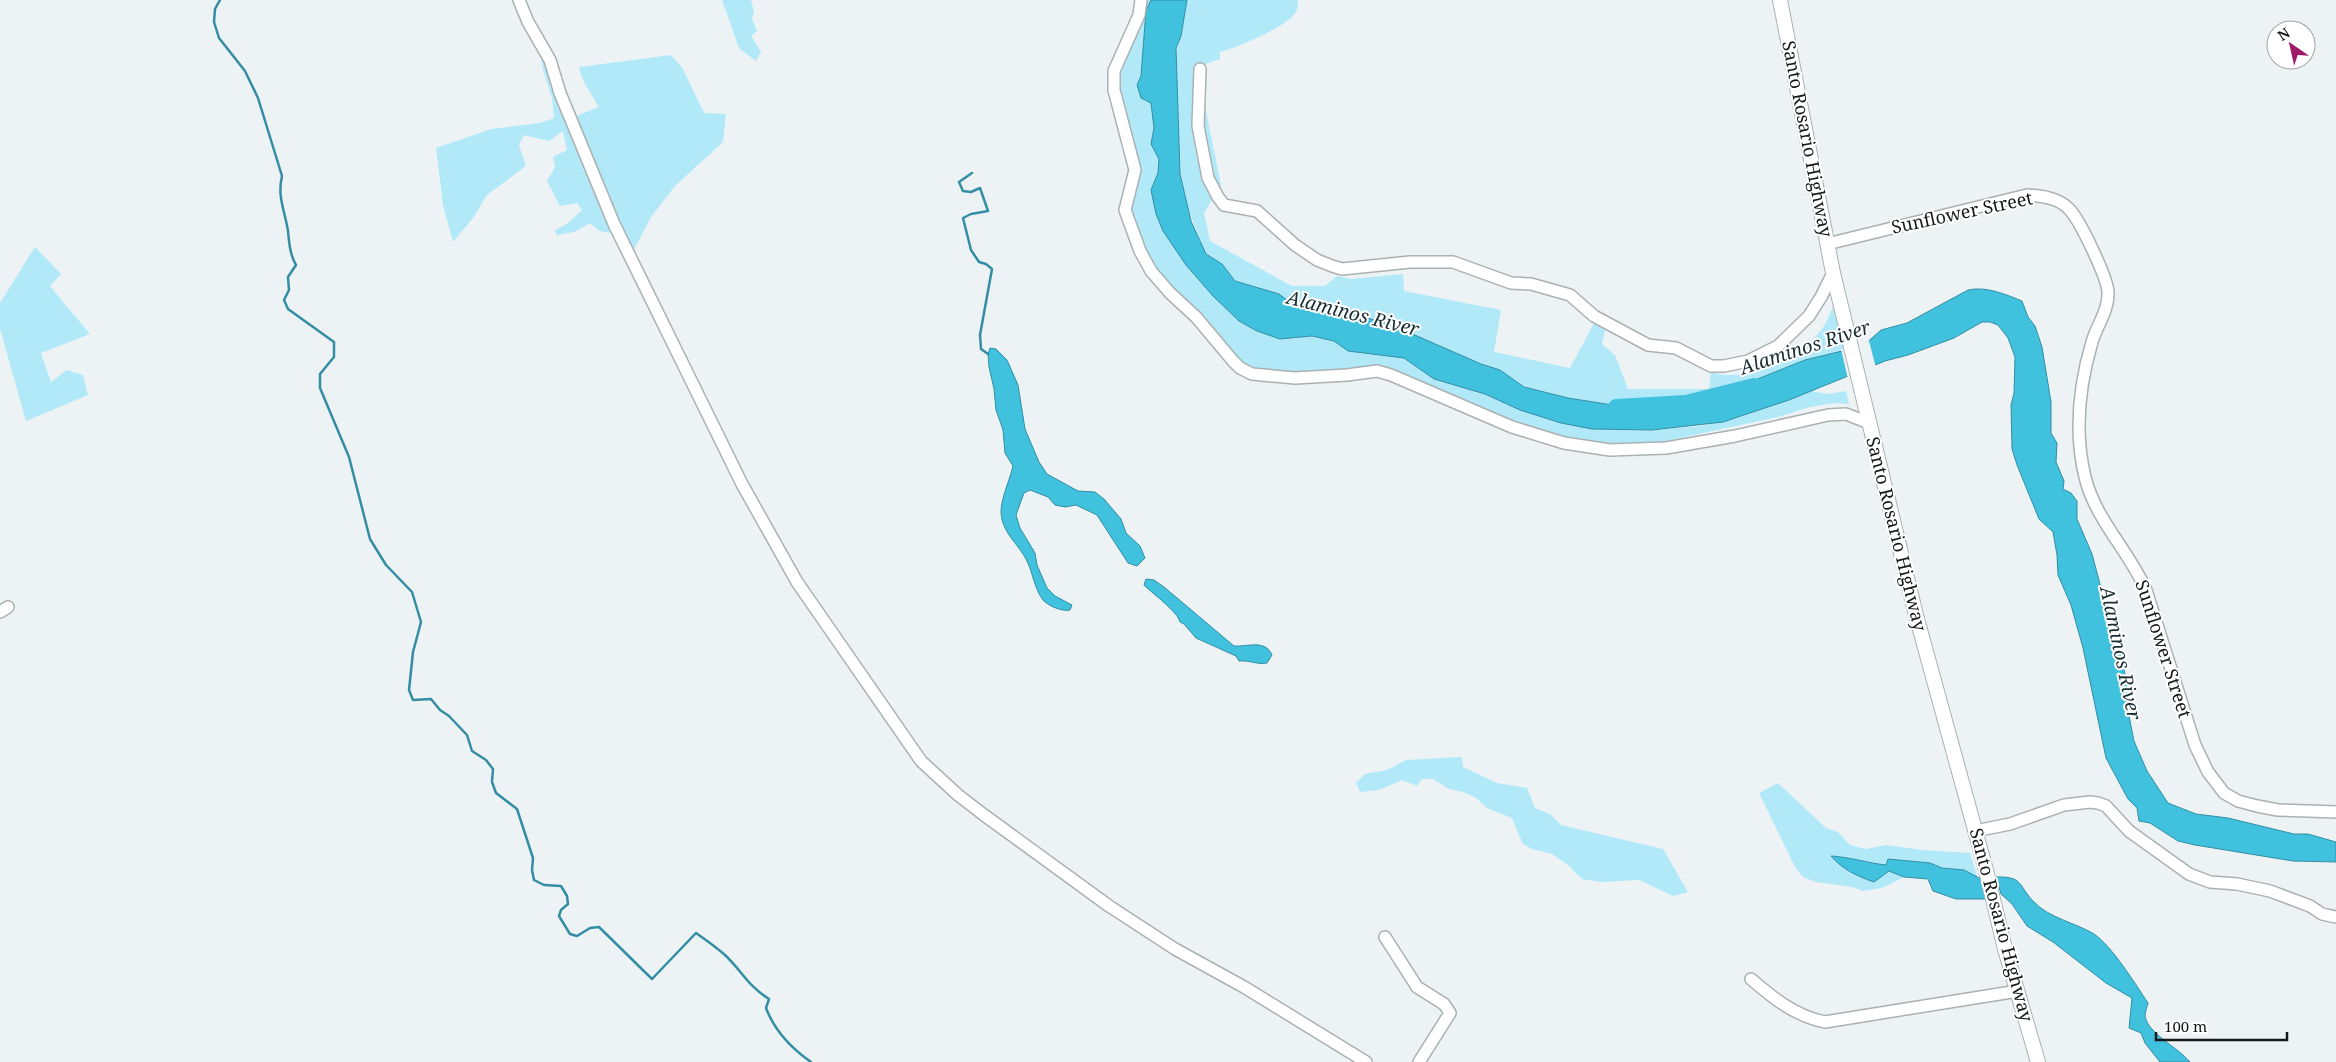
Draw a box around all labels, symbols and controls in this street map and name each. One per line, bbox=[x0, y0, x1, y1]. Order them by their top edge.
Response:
north arrow bbox=[2266, 20, 2316, 70]
text: N bbox=[2274, 23, 2293, 45]
street label: Santo Rosario Highway bbox=[1777, 39, 1839, 240]
street label: Sunflower Street bbox=[1889, 185, 2035, 239]
water label: Alaminos River bbox=[1282, 283, 1422, 342]
water label: Alaminos River bbox=[1734, 314, 1874, 381]
street label: Santo Rosario Highway bbox=[1861, 434, 1933, 634]
street label: Sunflower Street bbox=[2130, 577, 2198, 721]
water label: Alaminos River bbox=[2094, 582, 2148, 722]
street label: Santo Rosario Highway bbox=[1965, 825, 2040, 1025]
scale bar bbox=[2156, 1010, 2287, 1042]
text: 100 m bbox=[2164, 1016, 2207, 1036]

